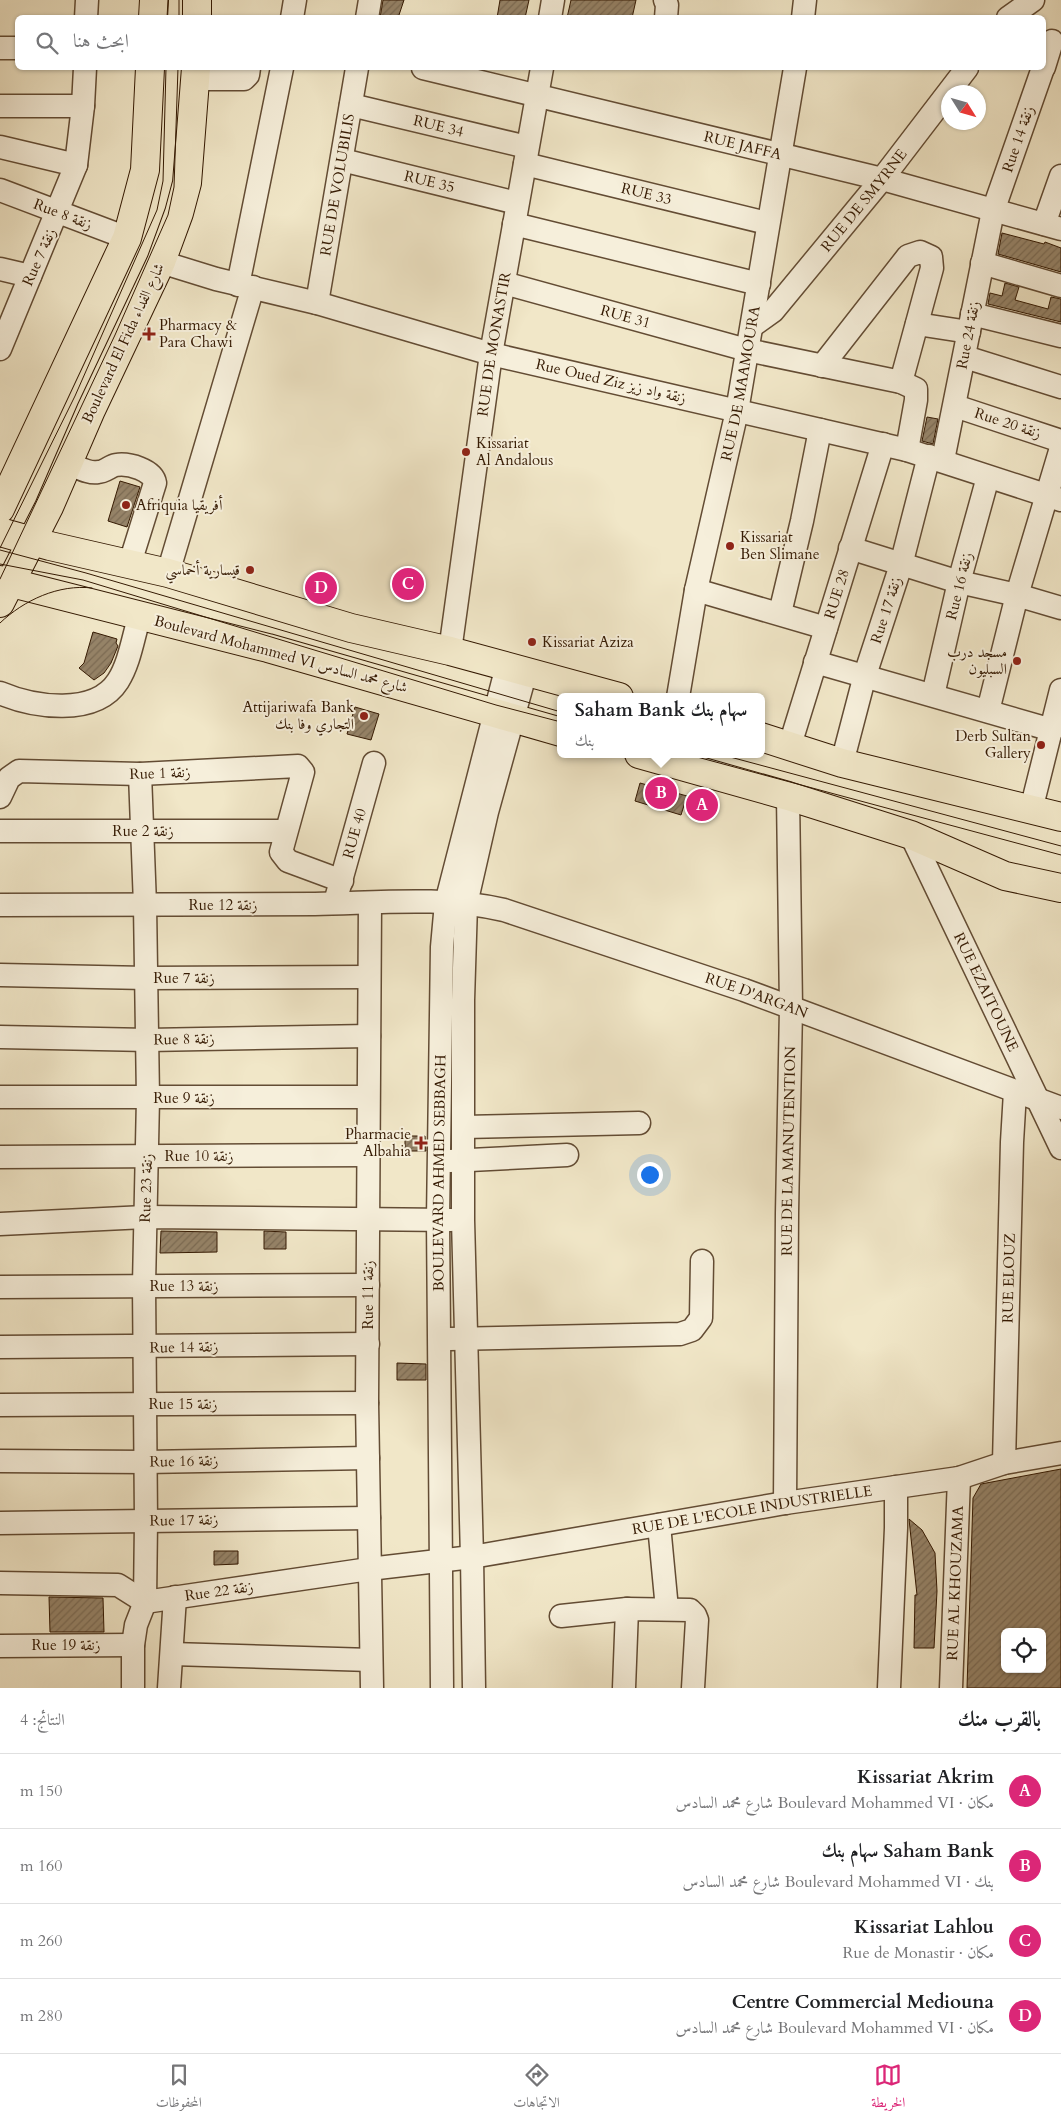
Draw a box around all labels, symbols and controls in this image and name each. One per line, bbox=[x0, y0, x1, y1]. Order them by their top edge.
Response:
search box bbox=[15, 15, 1046, 70]
text: ابحث هنا bbox=[73, 28, 129, 54]
icon: search bbox=[33, 29, 61, 57]
north arrow bbox=[941, 85, 986, 130]
street label: Rue 14 زنقة bbox=[997, 103, 1039, 175]
street label: RUE 34 bbox=[411, 110, 466, 142]
street label: RUE DE VOLUBILIS bbox=[315, 112, 359, 257]
street label: RUE JAFFA bbox=[702, 126, 784, 164]
street label: RUE DE SMYRNE bbox=[816, 145, 911, 256]
street label: RUE 35 bbox=[402, 166, 457, 197]
street label: RUE 33 bbox=[619, 178, 674, 209]
street label: Rue 8 زنقة bbox=[31, 194, 95, 234]
street label: Rue 7 زنقة bbox=[17, 225, 61, 289]
street label: Boulevard El Fida شارع الفداء bbox=[77, 260, 172, 428]
street label: RUE DE MONASTIR bbox=[472, 270, 516, 418]
street label: Rue 24 زنقة bbox=[952, 299, 984, 371]
street label: RUE 31 bbox=[598, 300, 653, 333]
street label: RUE DE MAAMOURA bbox=[716, 304, 765, 463]
place label: Pharmacy & Para Chawi bbox=[159, 315, 237, 352]
marker: Pharmacy & Para Chawi bbox=[143, 328, 155, 340]
street label: Rue Oued Ziz زنقة واد زيز bbox=[534, 354, 688, 408]
street label: Rue 20 زنقة bbox=[972, 403, 1044, 443]
place label: Kissariat Al Andalous bbox=[476, 433, 553, 470]
marker: Kissariat Al Andalous bbox=[460, 446, 472, 458]
place label: Afriquia أفريقيا bbox=[136, 494, 223, 515]
marker: Afriquia أفريقيا bbox=[120, 499, 132, 511]
place label: Kissariat Ben Slimane bbox=[740, 527, 820, 564]
marker: Kissariat Ben Slimane bbox=[724, 540, 736, 552]
street label: Rue 16 زنقة bbox=[941, 550, 977, 622]
place label: قيسارية أخماسي bbox=[166, 559, 240, 584]
marker: قيسارية أخماسي bbox=[244, 564, 256, 576]
pin: C bbox=[392, 565, 424, 603]
street label: RUE 28 bbox=[820, 567, 854, 622]
pin: D bbox=[305, 569, 337, 607]
street label: Rue 17 زنقة bbox=[866, 574, 906, 646]
street label: Boulevard Mohammed VI شارع محمد السادس bbox=[151, 610, 410, 700]
place label: Kissariat Aziza bbox=[542, 632, 634, 652]
marker: Kissariat Aziza bbox=[526, 636, 538, 648]
place label: مسجد درب السبليون bbox=[947, 642, 1007, 679]
marker: مسجد درب السبليون bbox=[1011, 655, 1023, 667]
popup bbox=[557, 693, 765, 758]
place label: Attijariwafa Bank التجاري وفا بنك bbox=[242, 697, 354, 736]
text: Saham Bank سهام بنك bbox=[575, 697, 747, 723]
marker: Attijariwafa Bank التجاري وفا بنك bbox=[358, 710, 370, 722]
place label: Derb Sultan Gallery bbox=[955, 726, 1031, 763]
text: بنك bbox=[575, 730, 595, 752]
marker: Derb Sultan Gallery bbox=[1035, 739, 1047, 751]
street label: Rue 1 زنقة bbox=[129, 762, 191, 784]
pin: B bbox=[645, 774, 677, 812]
pin: A bbox=[686, 786, 718, 824]
street label: RUE 40 bbox=[338, 806, 371, 861]
street label: Rue 2 زنقة bbox=[112, 821, 174, 841]
street label: Rue 12 زنقة bbox=[188, 895, 258, 915]
street label: RUE EZAITOUNE bbox=[949, 929, 1023, 1055]
street label: Rue 7 زنقة bbox=[153, 968, 215, 988]
street label: RUE D'ARGAN bbox=[702, 968, 811, 1023]
street label: Rue 8 زنقة bbox=[153, 1028, 215, 1050]
street label: RUE DE LA MANUTENTION bbox=[777, 1046, 800, 1256]
street label: BOULEVARD AHMED SEBBAGH bbox=[428, 1054, 450, 1292]
street label: Rue 9 زنقة bbox=[153, 1088, 215, 1108]
place label: Pharmacie Albahia bbox=[345, 1124, 412, 1161]
marker: Pharmacie Albahia bbox=[415, 1137, 427, 1149]
street label: Rue 10 زنقة bbox=[164, 1146, 234, 1166]
street label: Rue 23 زنقة bbox=[135, 1153, 157, 1223]
your location bbox=[637, 1162, 663, 1188]
street label: RUE ELOUZ bbox=[997, 1233, 1020, 1323]
street label: Rue 11 زنقة bbox=[358, 1260, 378, 1330]
street label: Rue 13 زنقة bbox=[149, 1276, 219, 1296]
street label: Rue 14 زنقة bbox=[149, 1336, 219, 1358]
street label: Rue 15 زنقة bbox=[148, 1394, 218, 1414]
street label: Rue 16 زنقة bbox=[149, 1450, 219, 1472]
street label: RUE DE L'ECOLE INDUSTRIELLE bbox=[630, 1481, 873, 1539]
street label: RUE AL KHOUZAMA bbox=[942, 1505, 968, 1661]
street label: Rue 17 زنقة bbox=[149, 1509, 219, 1531]
street label: Rue 22 زنقة bbox=[183, 1576, 255, 1606]
map controls bbox=[1001, 1628, 1046, 1673]
button: locate bbox=[1001, 1628, 1046, 1673]
street label: Rue 19 زنقة bbox=[31, 1635, 101, 1655]
text: بالقرب منك bbox=[958, 1705, 1041, 1734]
text: النتائج: 4 bbox=[20, 1709, 65, 1731]
text: Kissariat Akrim bbox=[857, 1764, 994, 1790]
text: 150 m bbox=[20, 1780, 62, 1802]
text: A bbox=[1019, 1780, 1031, 1802]
text: مكان · Boulevard Mohammed VI شارع محمد السادس bbox=[675, 1792, 994, 1814]
text: Saham Bank سهام بنك bbox=[821, 1838, 994, 1864]
text: 160 m bbox=[20, 1855, 62, 1877]
text: B bbox=[1019, 1855, 1031, 1877]
text: بنك · Boulevard Mohammed VI شارع محمد السادس bbox=[682, 1871, 994, 1893]
text: Kissariat Lahlou bbox=[854, 1914, 994, 1940]
text: 260 m bbox=[20, 1930, 62, 1952]
text: C bbox=[1019, 1930, 1031, 1952]
text: مكان · Rue de Monastir bbox=[843, 1942, 994, 1964]
text: Centre Commercial Mediouna bbox=[732, 1989, 994, 2015]
text: 280 m bbox=[20, 2005, 62, 2027]
text: D bbox=[1018, 2005, 1032, 2027]
text: مكان · Boulevard Mohammed VI شارع محمد السادس bbox=[675, 2017, 994, 2039]
tab: المحفوظات bbox=[156, 2061, 202, 2116]
tab: الاتجاهات bbox=[513, 2061, 560, 2116]
tab: الخريطة bbox=[871, 2061, 905, 2116]

